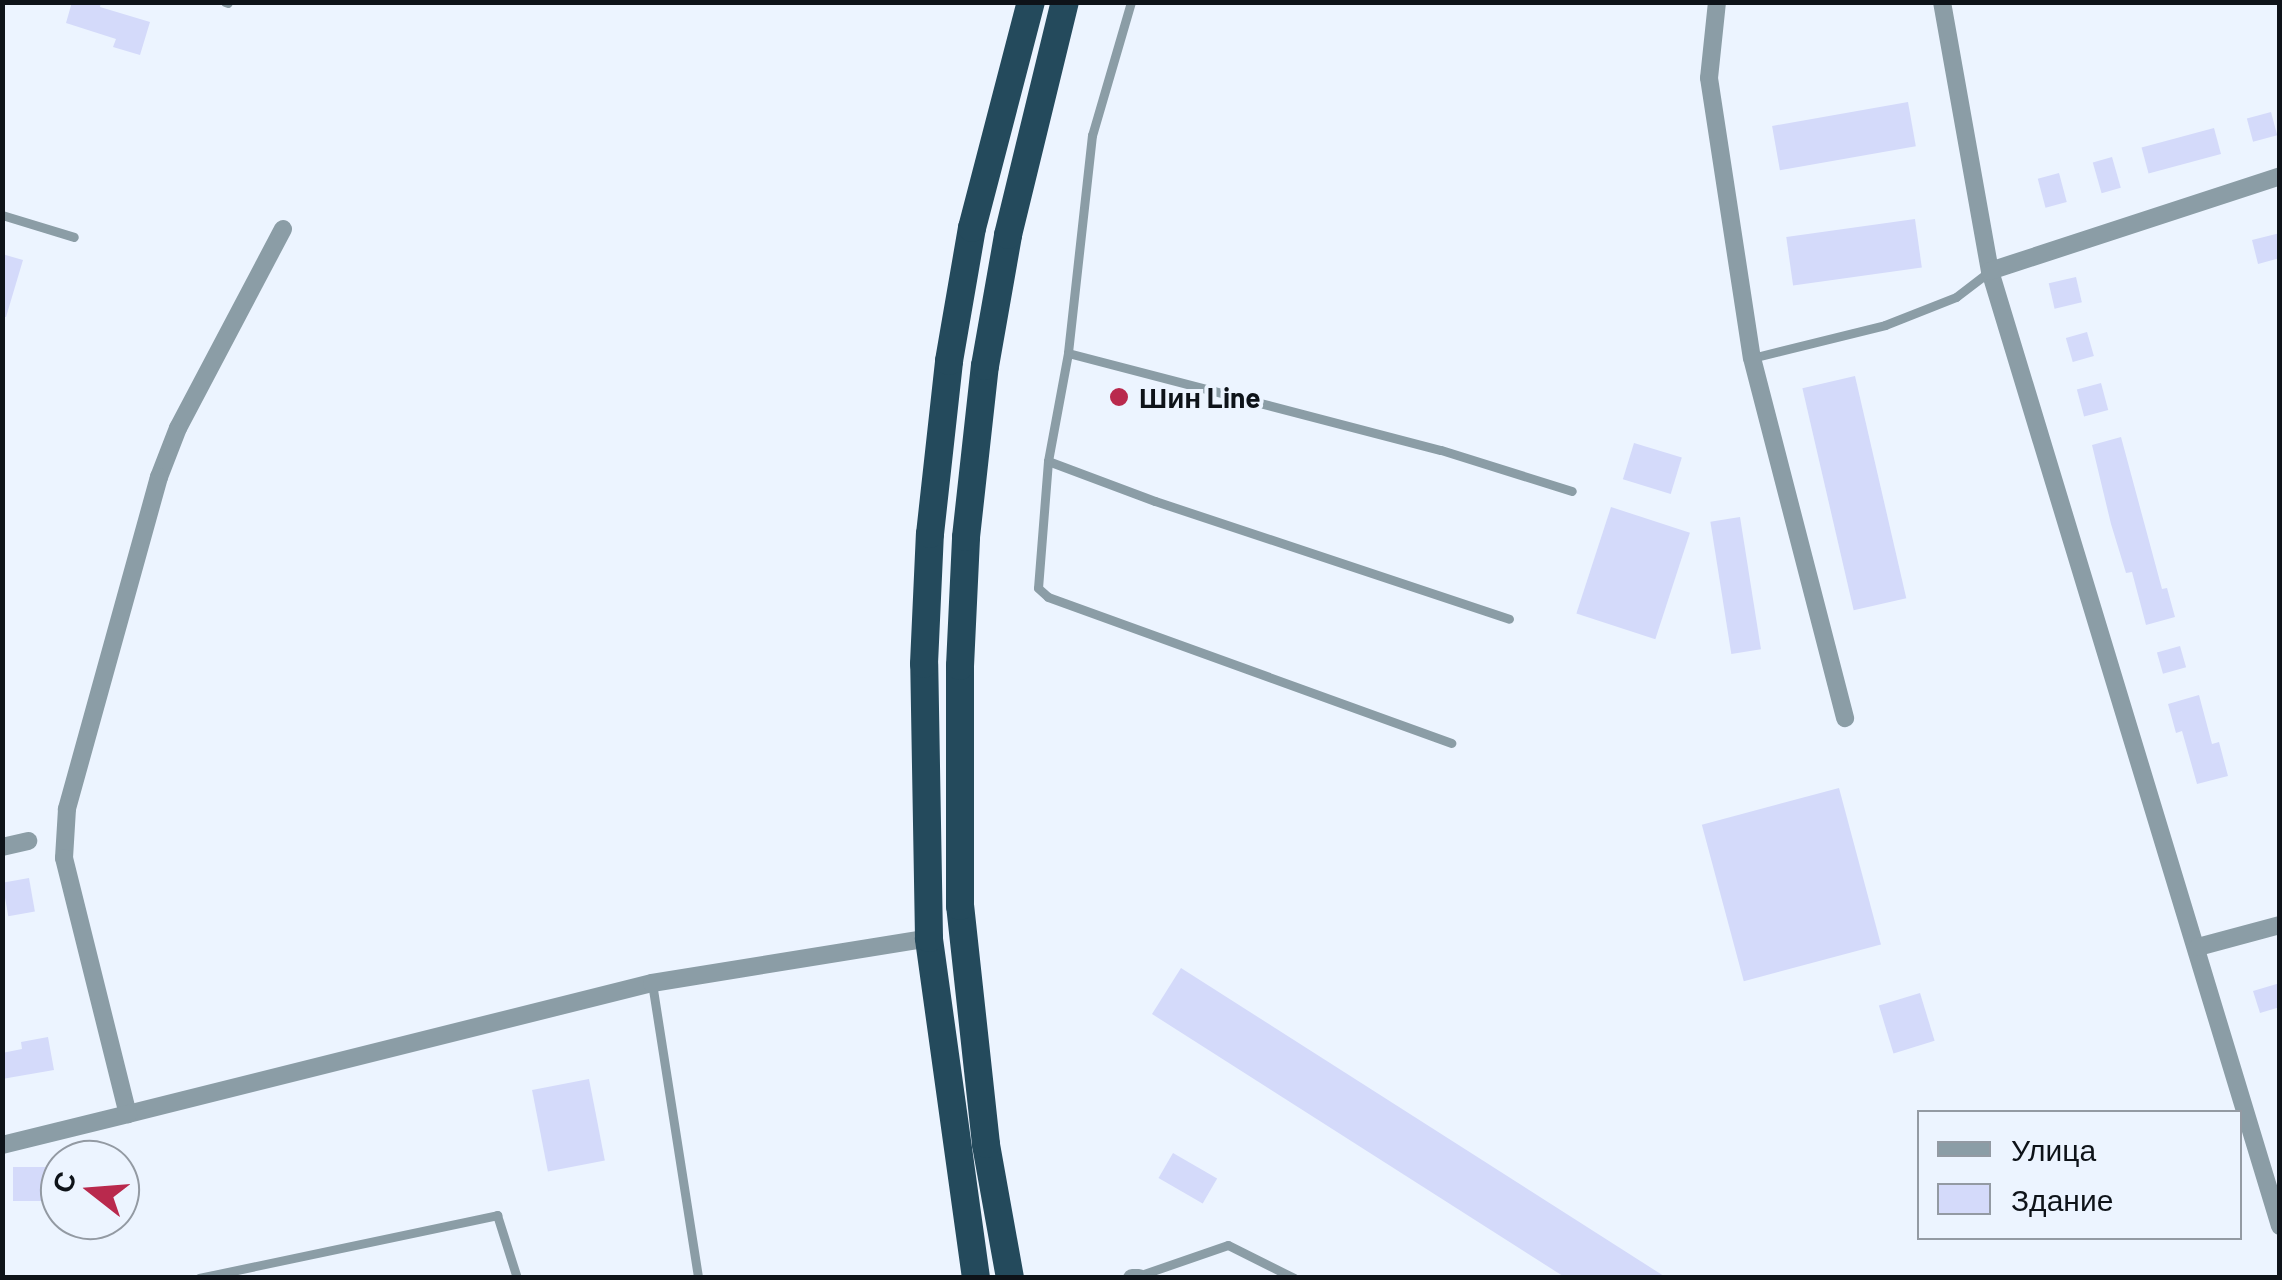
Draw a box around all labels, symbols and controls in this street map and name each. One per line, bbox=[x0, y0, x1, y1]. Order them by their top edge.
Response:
place label: Шин Line bbox=[1139, 380, 1261, 414]
marker: Шин Line bbox=[1108, 386, 1130, 408]
legend bbox=[1917, 1110, 2242, 1240]
text: Улица bbox=[2011, 1131, 2096, 1167]
north arrow bbox=[40, 1140, 140, 1240]
text: С bbox=[44, 1167, 82, 1196]
text: Здание bbox=[2011, 1181, 2113, 1217]

